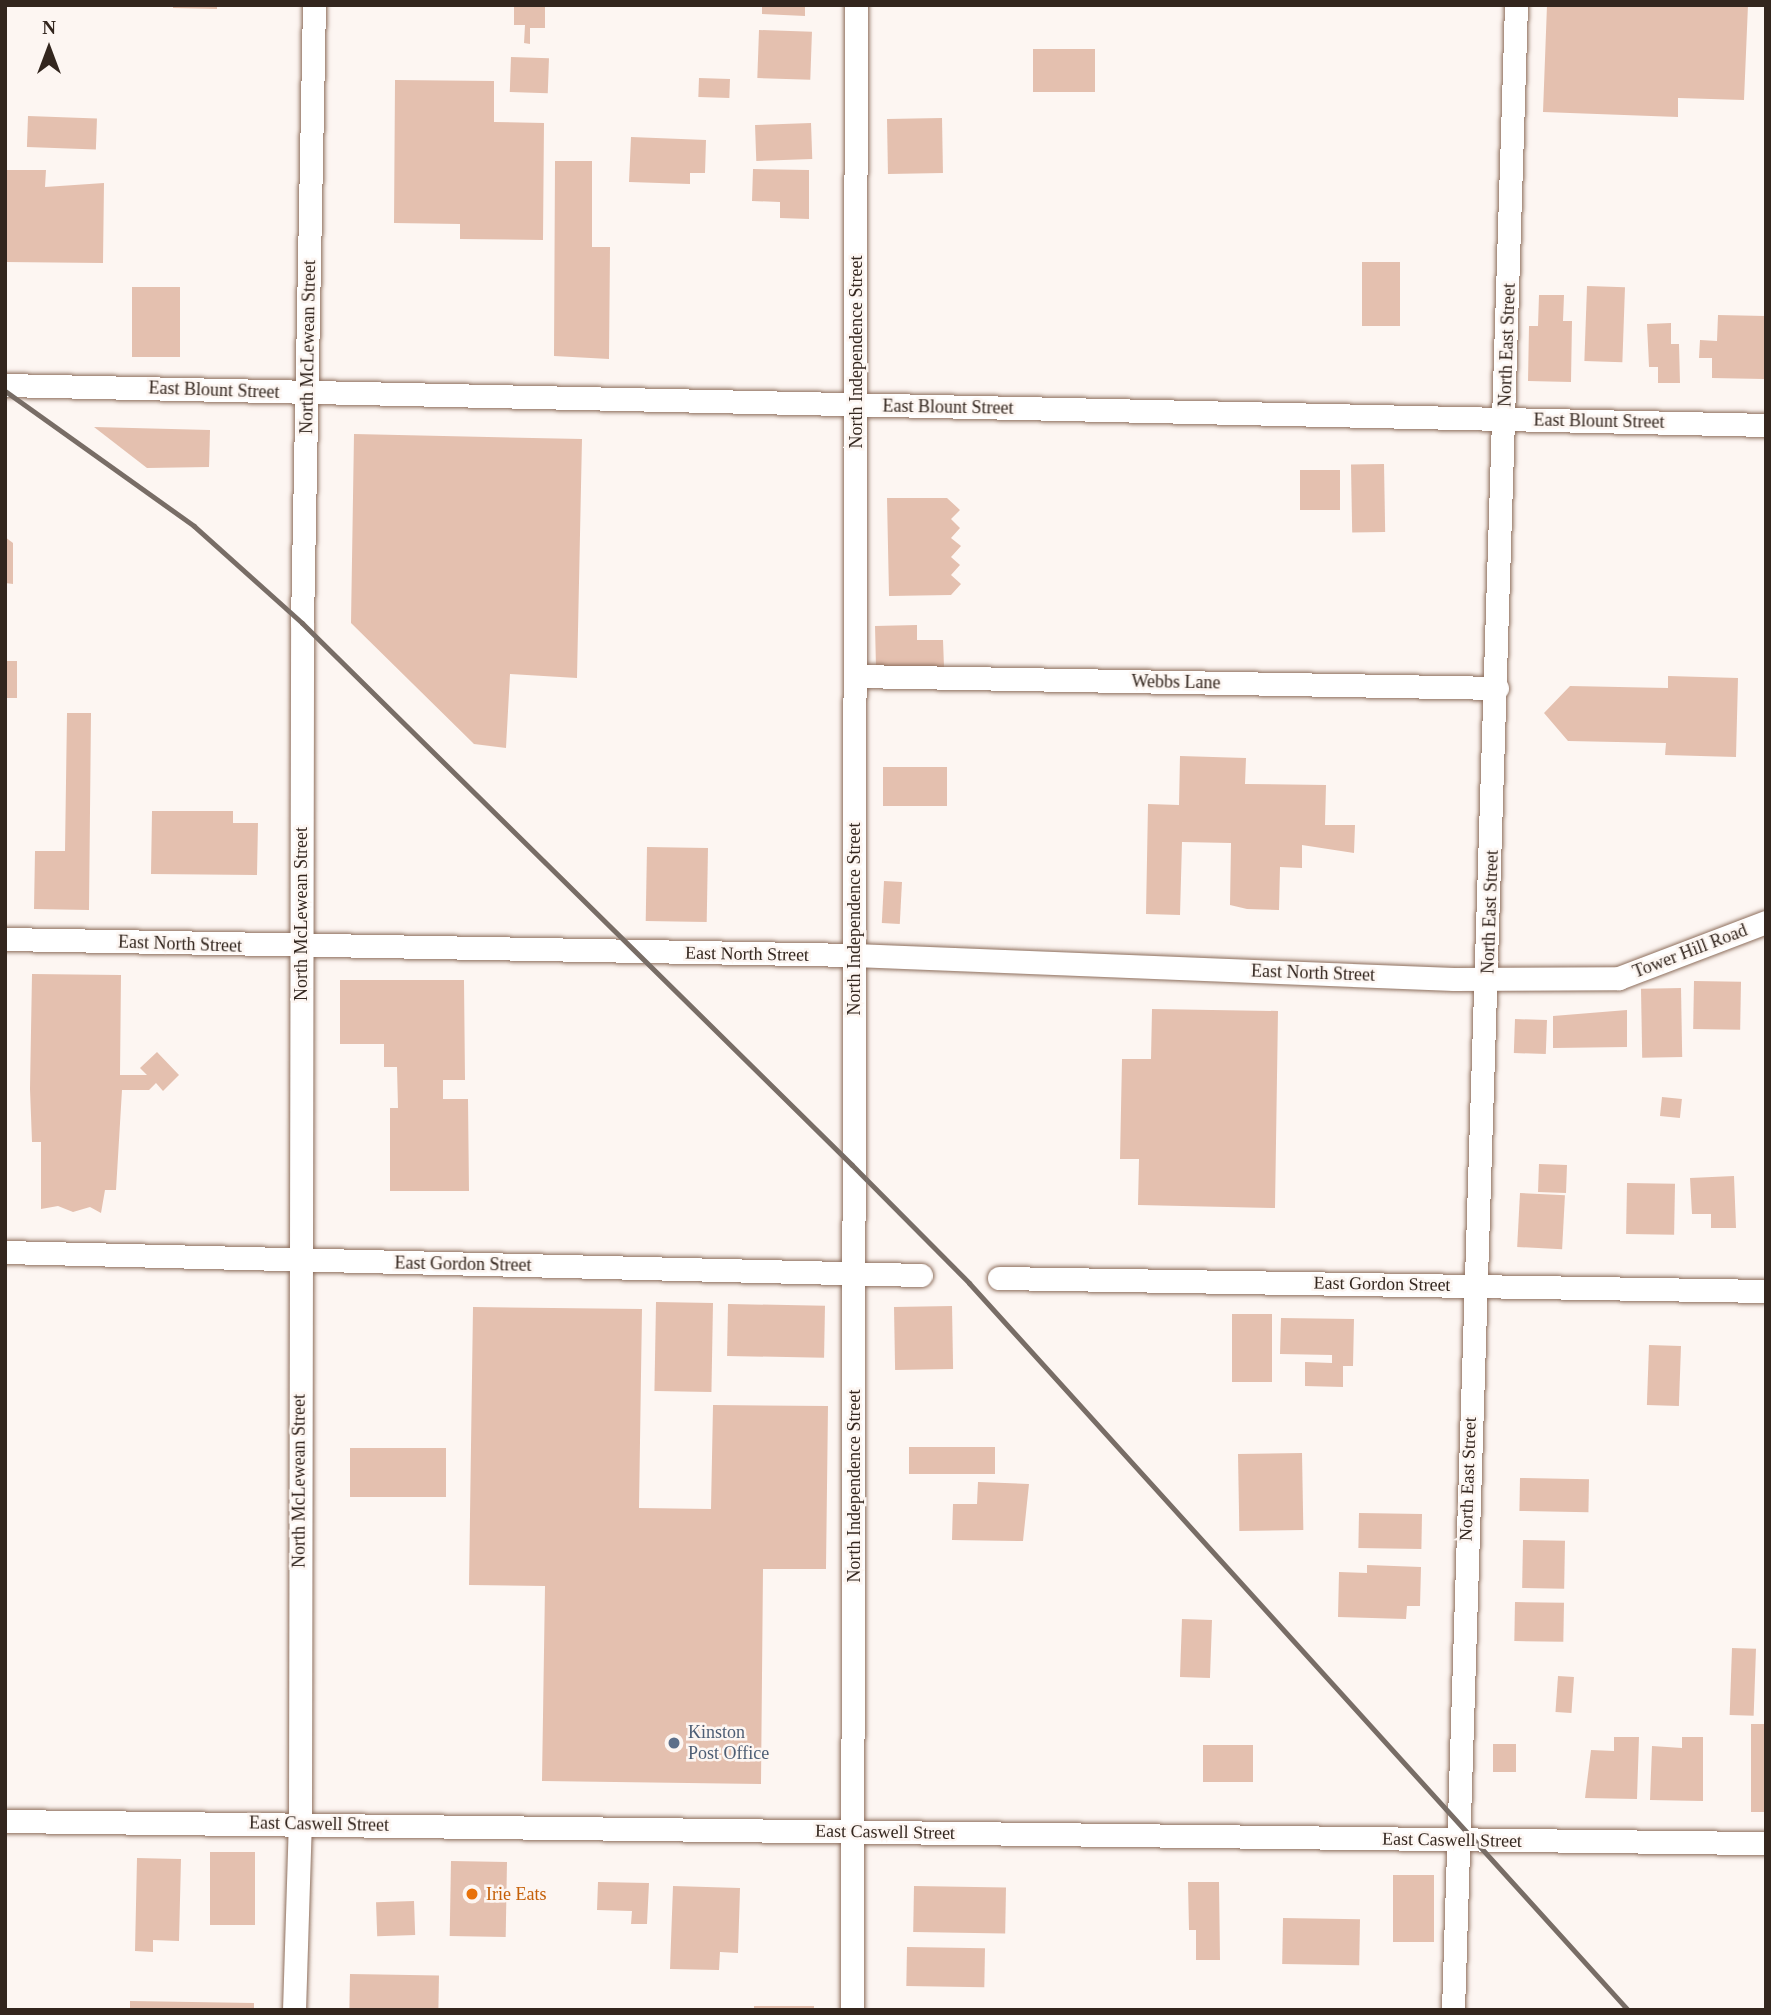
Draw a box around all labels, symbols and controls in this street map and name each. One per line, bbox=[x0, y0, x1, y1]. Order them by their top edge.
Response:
north arrow bbox=[14, 14, 84, 84]
text: N bbox=[42, 17, 56, 38]
street label: North Independence Street bbox=[845, 256, 867, 448]
street label: North McLewean Street bbox=[296, 260, 320, 434]
street label: North East Street bbox=[1494, 283, 1520, 407]
street label: East Blount Street bbox=[148, 377, 280, 403]
street label: East Blount Street bbox=[882, 395, 1014, 419]
street label: East Blount Street bbox=[1533, 409, 1665, 433]
street label: Webbs Lane bbox=[1131, 670, 1221, 694]
street label: North Independence Street bbox=[843, 823, 865, 1015]
street label: North McLewean Street bbox=[290, 827, 312, 1001]
street label: North East Street bbox=[1477, 850, 1503, 974]
street label: Tower Hill Road bbox=[1630, 919, 1750, 983]
street label: East North Street bbox=[118, 931, 242, 957]
street label: East North Street bbox=[685, 942, 809, 966]
street label: East North Street bbox=[1251, 960, 1375, 986]
street label: East Gordon Street bbox=[394, 1252, 532, 1276]
street label: East Gordon Street bbox=[1313, 1272, 1451, 1296]
street label: North Independence Street bbox=[843, 1390, 865, 1582]
street label: North McLewean Street bbox=[288, 1394, 310, 1568]
street label: North East Street bbox=[1455, 1417, 1481, 1541]
place label: Kinston Post Office bbox=[688, 1722, 769, 1764]
marker: Kinston Post Office bbox=[666, 1735, 682, 1751]
street label: East Caswell Street bbox=[249, 1812, 389, 1836]
street label: East Caswell Street bbox=[815, 1820, 955, 1844]
street label: East Caswell Street bbox=[1382, 1828, 1522, 1852]
place label: Irie Eats bbox=[486, 1883, 546, 1905]
marker: Irie Eats bbox=[464, 1886, 480, 1902]

